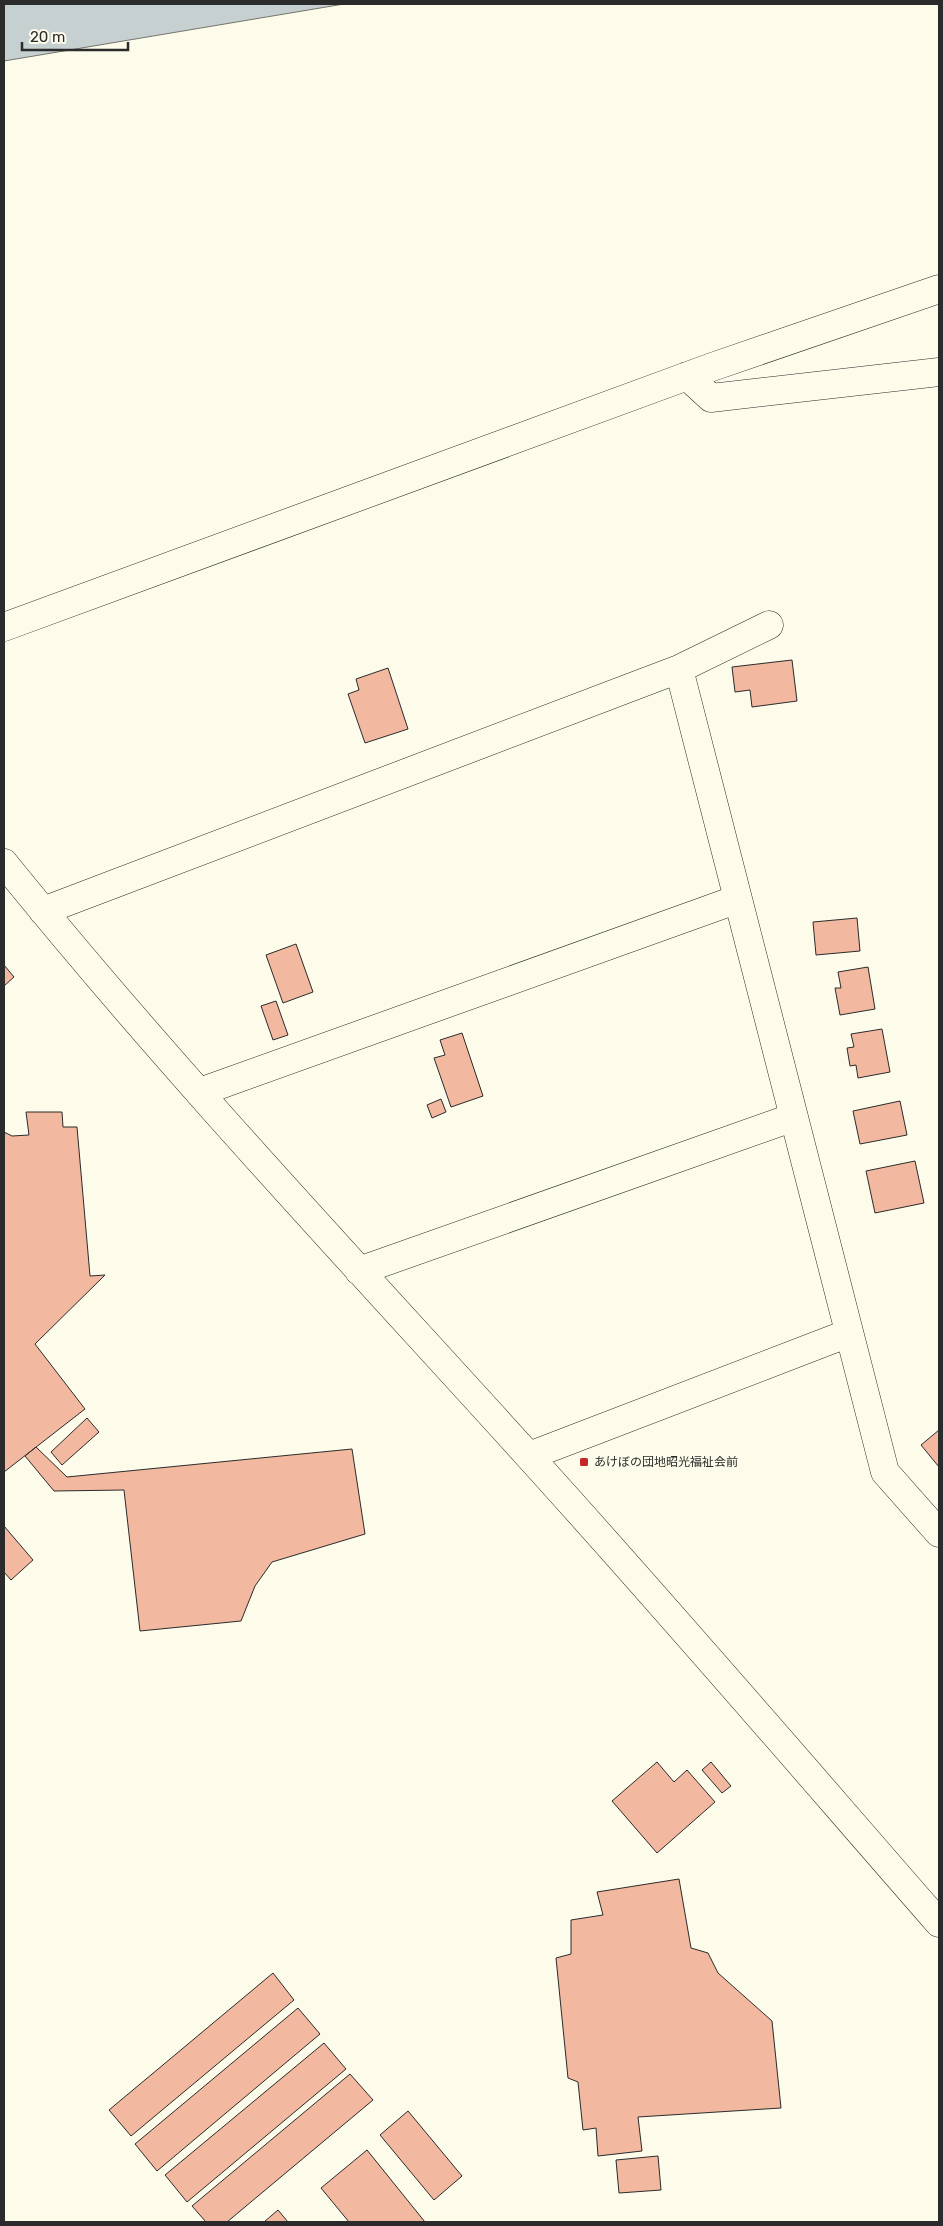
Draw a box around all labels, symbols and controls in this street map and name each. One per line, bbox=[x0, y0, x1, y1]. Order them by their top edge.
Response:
scale bar bbox=[22, 20, 129, 52]
text: 20 m bbox=[30, 28, 65, 46]
place label: あけぼの団地昭光福祉会前 bbox=[594, 1455, 738, 1469]
marker: あけぼの団地昭光福祉会前 bbox=[578, 1456, 590, 1468]

